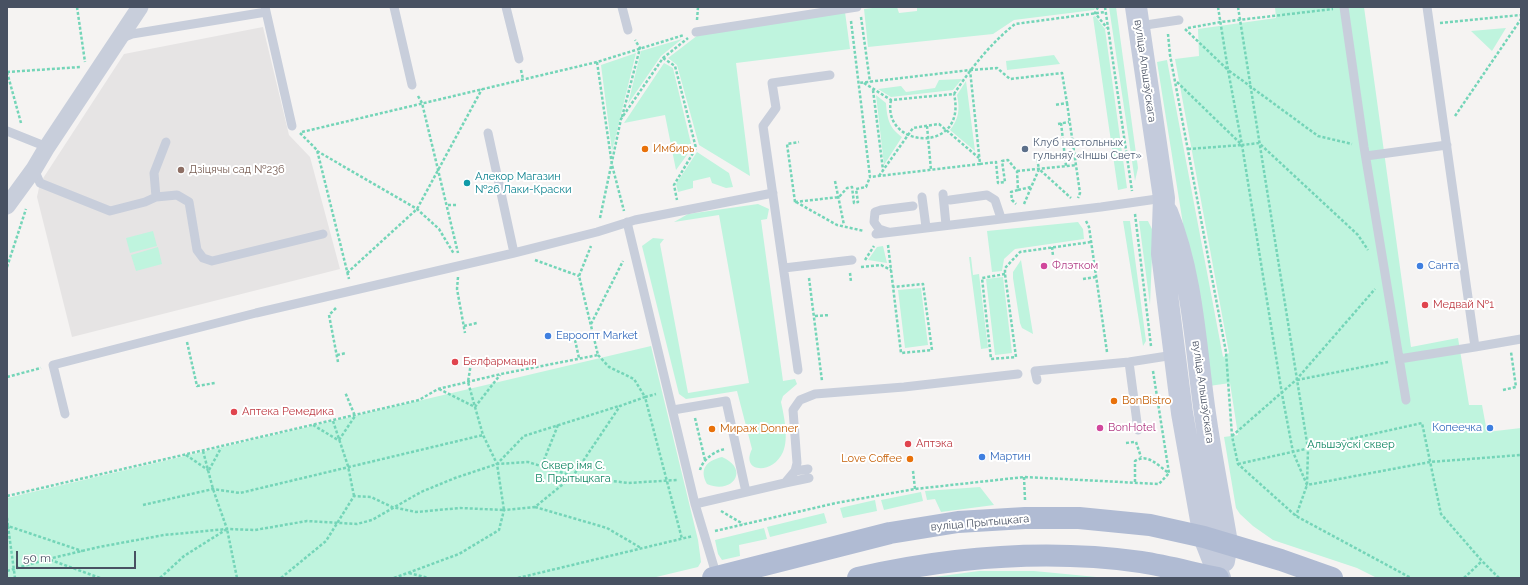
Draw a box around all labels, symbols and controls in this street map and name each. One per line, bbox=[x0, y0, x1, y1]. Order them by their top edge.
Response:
street label: вуліца Альшэўскага bbox=[1131, 19, 1159, 123]
place label: Клуб настольных гульняў «Іншы Свет» bbox=[1033, 136, 1142, 162]
place label: Имбирь bbox=[653, 142, 694, 156]
marker: Имбирь bbox=[640, 144, 650, 154]
marker: Клуб настольных гульняў «Іншы Свет» bbox=[1020, 144, 1030, 154]
place label: Дзіцячы сад №236 bbox=[189, 163, 285, 177]
marker: Дзіцячы сад №236 bbox=[176, 165, 186, 175]
place label: Алекор Магазин №26 Лаки-Краски bbox=[475, 170, 572, 196]
marker: Алекор Магазин №26 Лаки-Краски bbox=[462, 178, 472, 188]
place label: Флэтком bbox=[1052, 259, 1098, 273]
place label: Санта bbox=[1428, 259, 1459, 273]
marker: Флэтком bbox=[1039, 261, 1049, 271]
marker: Санта bbox=[1415, 261, 1425, 271]
place label: Медвай №1 bbox=[1433, 298, 1494, 312]
marker: Медвай №1 bbox=[1420, 300, 1430, 310]
place label: Евроопт Market bbox=[556, 329, 638, 343]
marker: Евроопт Market bbox=[543, 331, 553, 341]
street label: вуліца Альшэўскага bbox=[1189, 340, 1217, 444]
place label: Белфармацыя bbox=[463, 355, 537, 369]
marker: Белфармацыя bbox=[450, 357, 460, 367]
place label: BonBistro bbox=[1122, 394, 1171, 408]
marker: BonBistro bbox=[1109, 396, 1119, 406]
place label: Аптека Ремедика bbox=[242, 405, 334, 419]
marker: Аптека Ремедика bbox=[229, 407, 239, 417]
place label: BonHotel bbox=[1108, 421, 1156, 435]
place label: Копеечка bbox=[1432, 421, 1482, 435]
place label: Мираж Donner bbox=[720, 422, 798, 436]
marker: BonHotel bbox=[1095, 423, 1105, 433]
marker: Копеечка bbox=[1485, 423, 1495, 433]
marker: Мираж Donner bbox=[707, 424, 717, 434]
place label: Аптэка bbox=[916, 437, 953, 451]
park label: Альшэўскі сквер bbox=[1307, 438, 1395, 452]
marker: Аптэка bbox=[903, 439, 913, 449]
place label: Мартин bbox=[990, 450, 1031, 464]
place label: Love Coffee bbox=[841, 452, 902, 466]
marker: Мартин bbox=[977, 452, 987, 462]
marker: Love Coffee bbox=[905, 454, 915, 464]
park label: Сквер імя С. В. Прытыцкага bbox=[535, 459, 611, 485]
street label: вуліца Прытыцкага bbox=[930, 512, 1030, 534]
scale bar bbox=[18, 543, 138, 569]
text: 50 m bbox=[23, 551, 51, 565]

